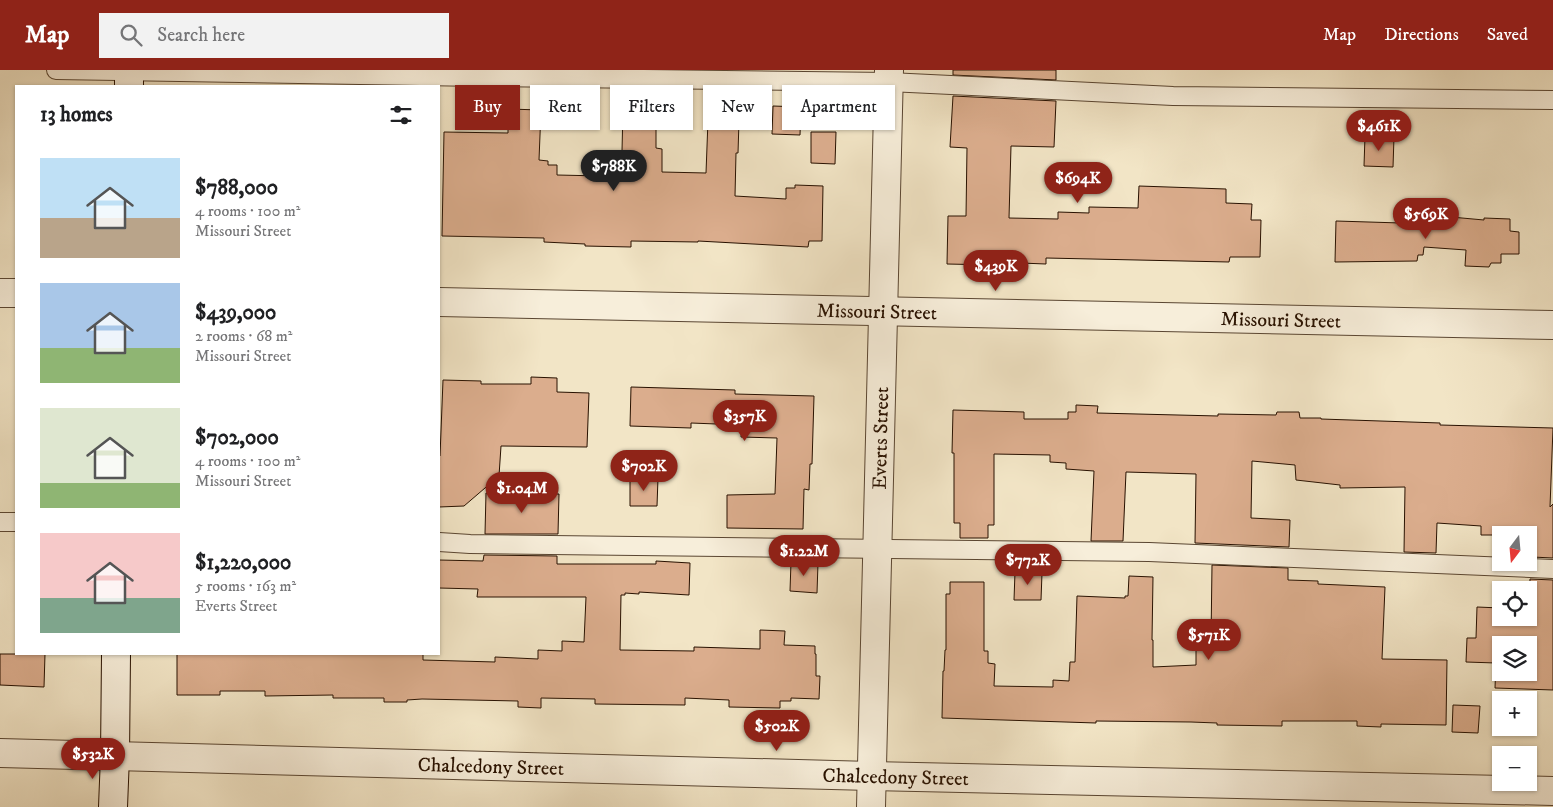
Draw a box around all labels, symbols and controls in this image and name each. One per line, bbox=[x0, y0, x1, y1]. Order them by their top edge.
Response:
search box bbox=[99, 13, 449, 58]
text: Map bbox=[25, 20, 69, 50]
icon: search bbox=[117, 21, 145, 49]
text: Search here bbox=[157, 24, 245, 47]
text: Map bbox=[1323, 24, 1356, 46]
text: Directions bbox=[1384, 24, 1459, 46]
text: Saved bbox=[1487, 24, 1528, 46]
chip: Buy bbox=[455, 85, 520, 130]
chip: Rent bbox=[530, 85, 600, 130]
chip: Filters bbox=[610, 85, 693, 130]
chip: New bbox=[703, 85, 772, 130]
chip: Apartment bbox=[782, 85, 895, 130]
icon: filters bbox=[387, 101, 415, 129]
text: 13 homes bbox=[40, 102, 113, 128]
pin: $461K bbox=[1344, 109, 1414, 152]
text: $461K bbox=[1357, 116, 1401, 136]
pin: $788K bbox=[579, 150, 649, 192]
text: $788K bbox=[592, 156, 636, 176]
pin: $694K bbox=[1043, 162, 1113, 204]
text: $694K bbox=[1055, 168, 1101, 188]
text: $788,000 bbox=[195, 175, 278, 201]
icon: home bbox=[80, 178, 140, 238]
pin: $569K bbox=[1391, 198, 1461, 240]
text: 4 rooms · 100 m² bbox=[195, 201, 300, 221]
text: $569K bbox=[1404, 204, 1448, 224]
text: Missouri Street bbox=[195, 221, 291, 241]
pin: $439K bbox=[961, 250, 1031, 292]
text: $439K bbox=[974, 256, 1018, 276]
street label: Missouri Street bbox=[816, 299, 937, 326]
text: $439,000 bbox=[195, 300, 276, 326]
icon: home bbox=[80, 303, 140, 363]
street label: Missouri Street bbox=[1220, 307, 1341, 335]
text: 2 rooms · 68 m² bbox=[195, 326, 292, 346]
text: Missouri Street bbox=[195, 346, 291, 366]
street label: Everts Street bbox=[868, 386, 895, 490]
pin: $357K bbox=[710, 400, 780, 442]
text: $357K bbox=[724, 406, 766, 426]
text: $702,000 bbox=[195, 425, 279, 451]
icon: home bbox=[80, 428, 140, 488]
pin: $702K bbox=[609, 450, 679, 492]
text: 4 rooms · 100 m² bbox=[195, 451, 300, 471]
text: $702K bbox=[622, 456, 666, 476]
text: Missouri Street bbox=[195, 471, 291, 491]
pin: $1.04M bbox=[481, 472, 563, 514]
text: $1.04M bbox=[497, 478, 547, 498]
north arrow bbox=[1492, 526, 1538, 571]
map controls bbox=[1492, 526, 1537, 791]
pin: $1.22M bbox=[763, 534, 845, 577]
text: $1.22M bbox=[780, 541, 828, 561]
pin: $772K bbox=[993, 544, 1063, 586]
text: $1,220,000 bbox=[195, 550, 291, 576]
text: $772K bbox=[1006, 550, 1050, 570]
icon: home bbox=[80, 553, 140, 613]
text: 5 rooms · 163 m² bbox=[195, 576, 296, 596]
button: locate bbox=[1492, 581, 1537, 626]
text: Everts Street bbox=[195, 596, 277, 616]
pin: $571K bbox=[1174, 618, 1244, 661]
text: $571K bbox=[1188, 625, 1230, 645]
button: layers bbox=[1492, 636, 1537, 681]
button: + bbox=[1492, 691, 1537, 736]
pin: $502K bbox=[742, 710, 812, 752]
text: $502K bbox=[755, 716, 799, 736]
pin: $532K bbox=[58, 738, 128, 780]
text: $532K bbox=[72, 744, 114, 764]
button: − bbox=[1492, 746, 1537, 791]
street label: Chalcedony Street bbox=[417, 753, 564, 782]
street label: Chalcedony Street bbox=[822, 764, 969, 792]

